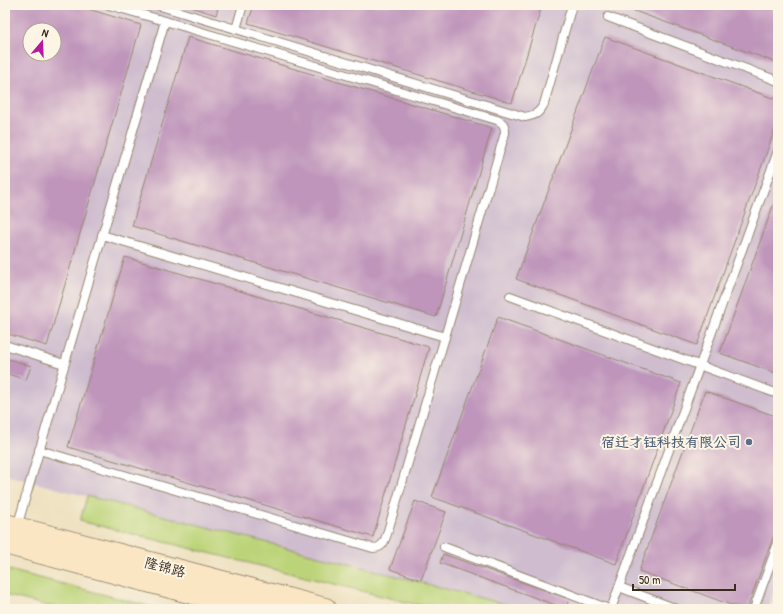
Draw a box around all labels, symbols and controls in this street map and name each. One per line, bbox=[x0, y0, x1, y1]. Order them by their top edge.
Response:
north arrow bbox=[22, 22, 62, 62]
text: N bbox=[40, 25, 50, 40]
place label: 宿迁才钰科技有限公司 bbox=[601, 432, 741, 451]
marker: 宿迁才钰科技有限公司 bbox=[744, 437, 754, 447]
street label: 隆锦路 bbox=[142, 552, 188, 581]
scale bar bbox=[633, 566, 735, 592]
text: 50 m bbox=[639, 571, 660, 588]

